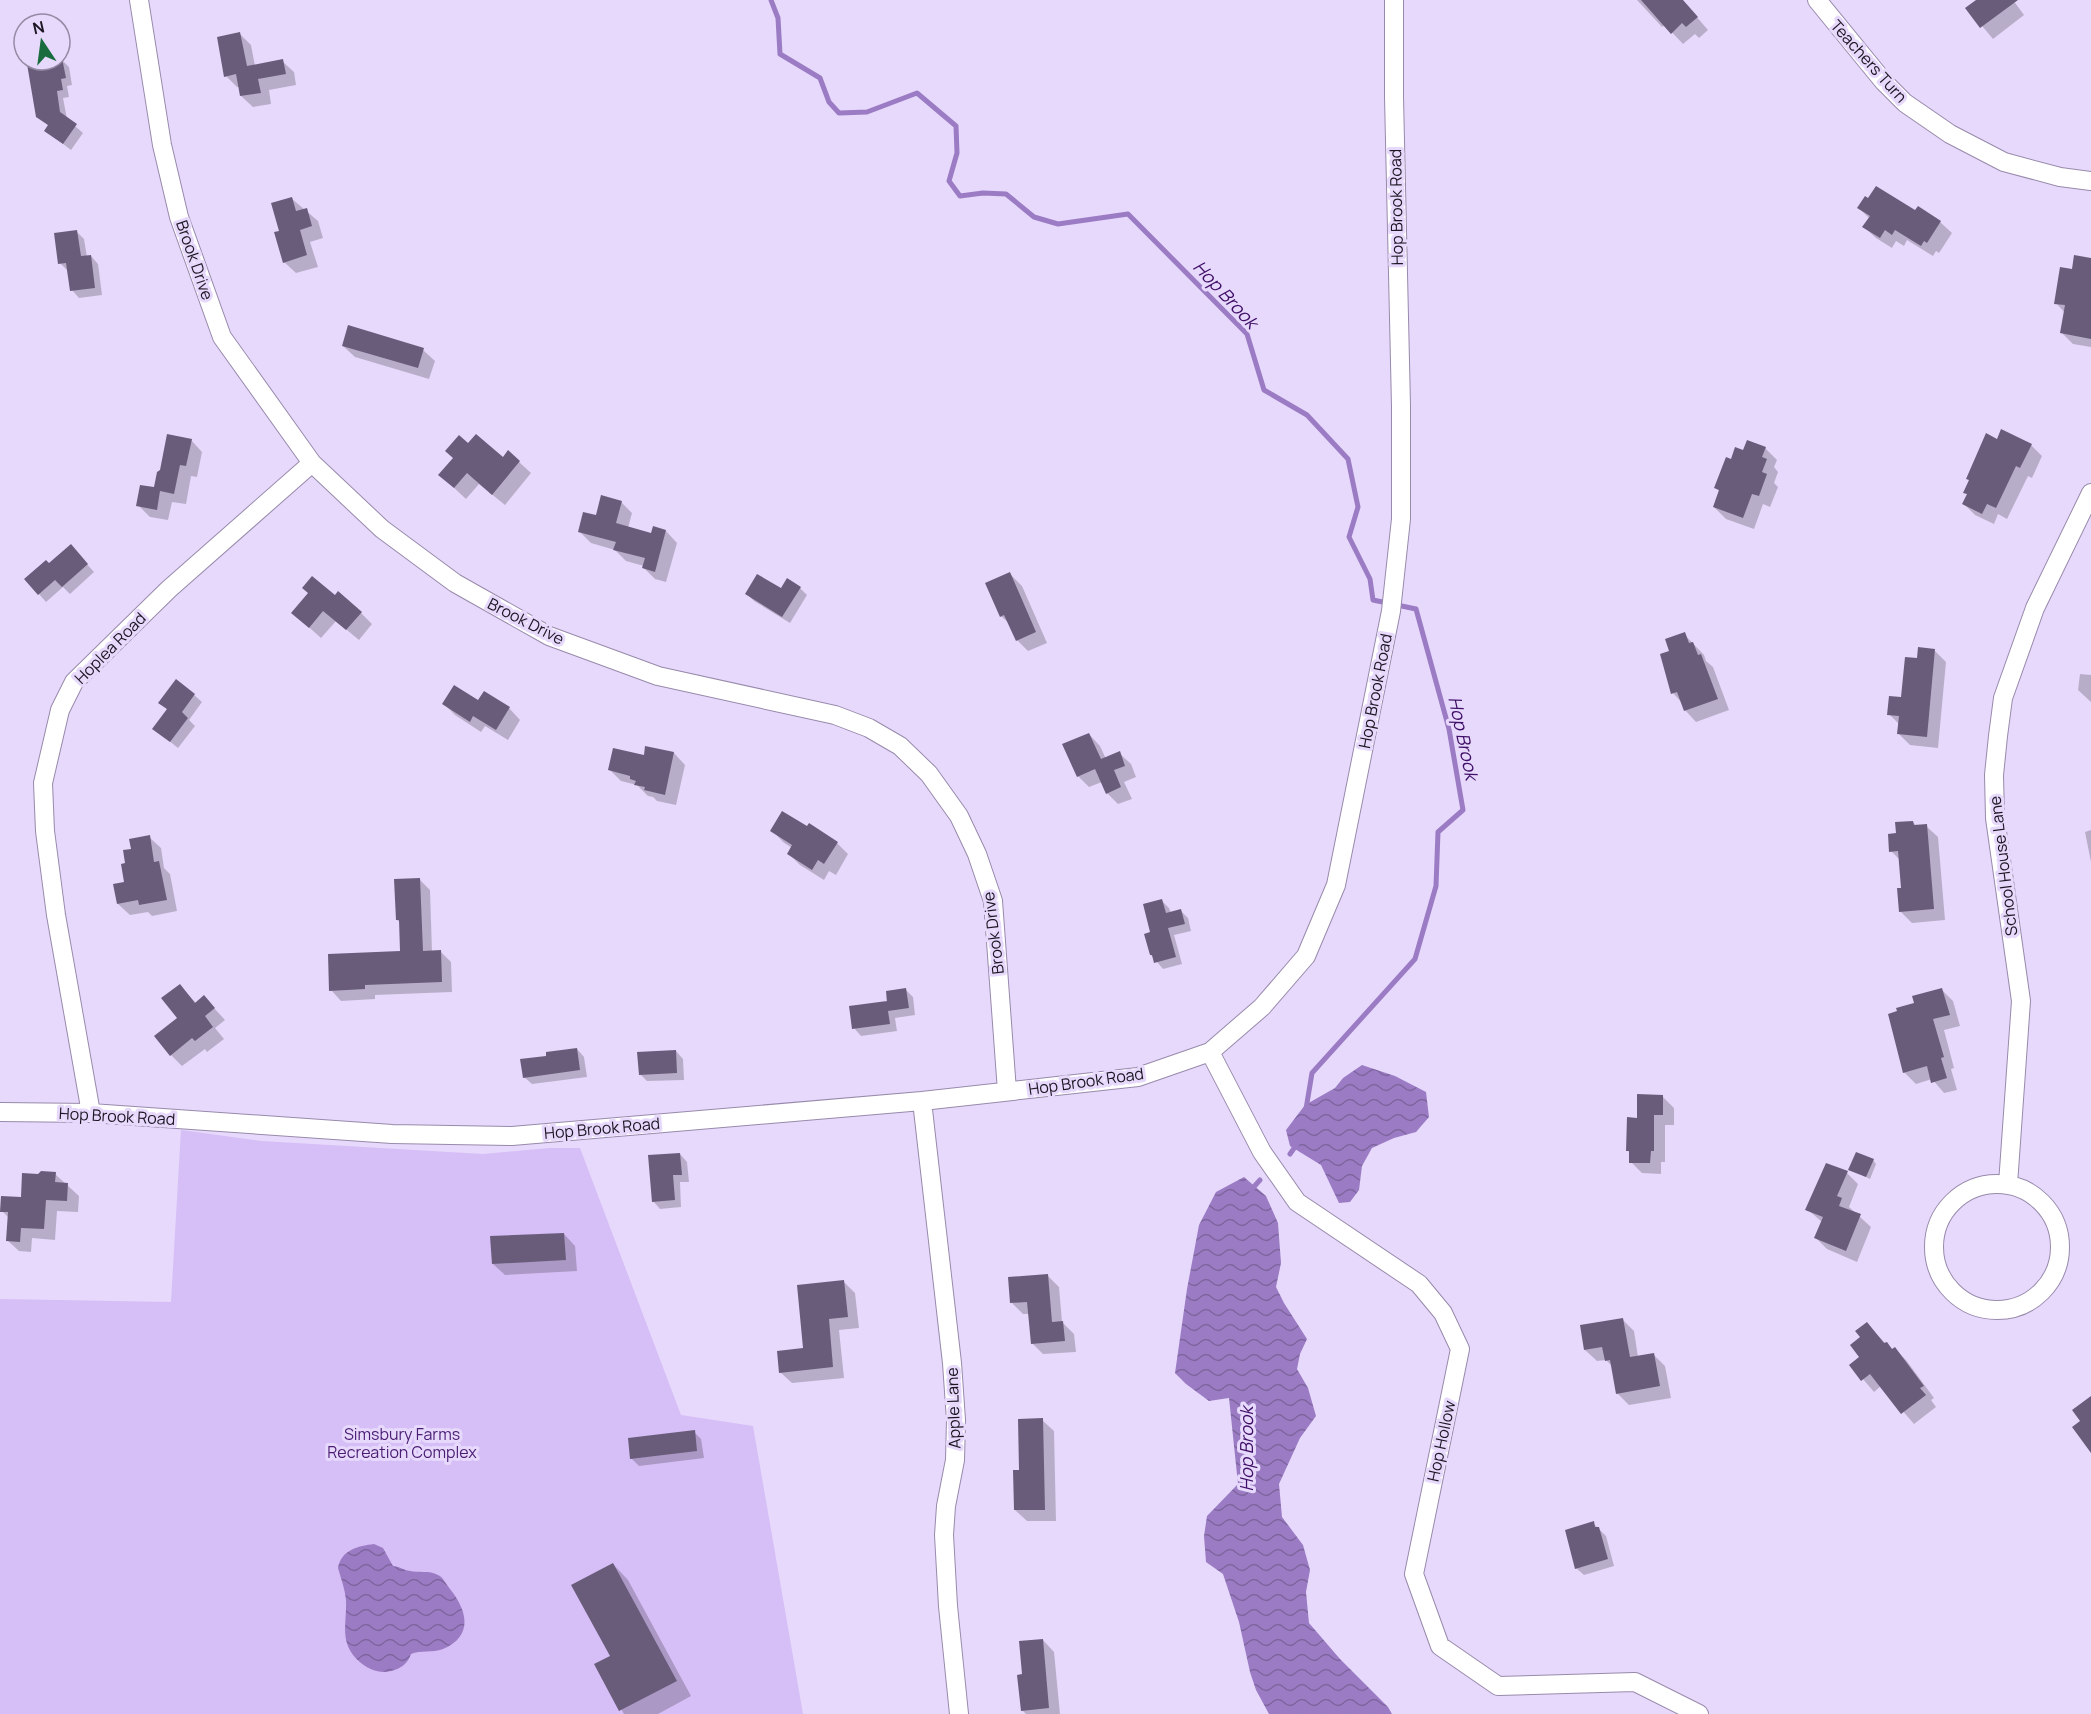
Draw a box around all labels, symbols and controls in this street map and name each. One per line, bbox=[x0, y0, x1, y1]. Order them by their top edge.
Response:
north arrow bbox=[12, 12, 72, 72]
text: N bbox=[31, 15, 47, 39]
street label: Teachers Turn bbox=[1826, 15, 1912, 107]
street label: Hop Brook Road bbox=[1384, 149, 1408, 265]
street label: Brook Drive bbox=[171, 217, 219, 303]
water label: Hop Brook bbox=[1188, 255, 1266, 335]
street label: Brook Drive bbox=[484, 592, 568, 650]
street label: Hoplea Road bbox=[69, 607, 151, 689]
street label: Hop Brook Road bbox=[1353, 632, 1397, 750]
water label: Hop Brook bbox=[1443, 694, 1485, 785]
street label: School House Lane bbox=[1984, 795, 2022, 937]
street label: Brook Drive bbox=[977, 891, 1009, 975]
street label: Hop Brook Road bbox=[1027, 1062, 1145, 1100]
street label: Hop Brook Road bbox=[58, 1102, 176, 1130]
street label: Hop Brook Road bbox=[543, 1112, 661, 1144]
street label: Apple Lane bbox=[941, 1367, 965, 1449]
street label: Hop Hollow bbox=[1422, 1398, 1460, 1484]
water label: Hop Brook bbox=[1234, 1404, 1258, 1491]
park label: Simsbury Farms Recreation Complex bbox=[327, 1423, 477, 1463]

